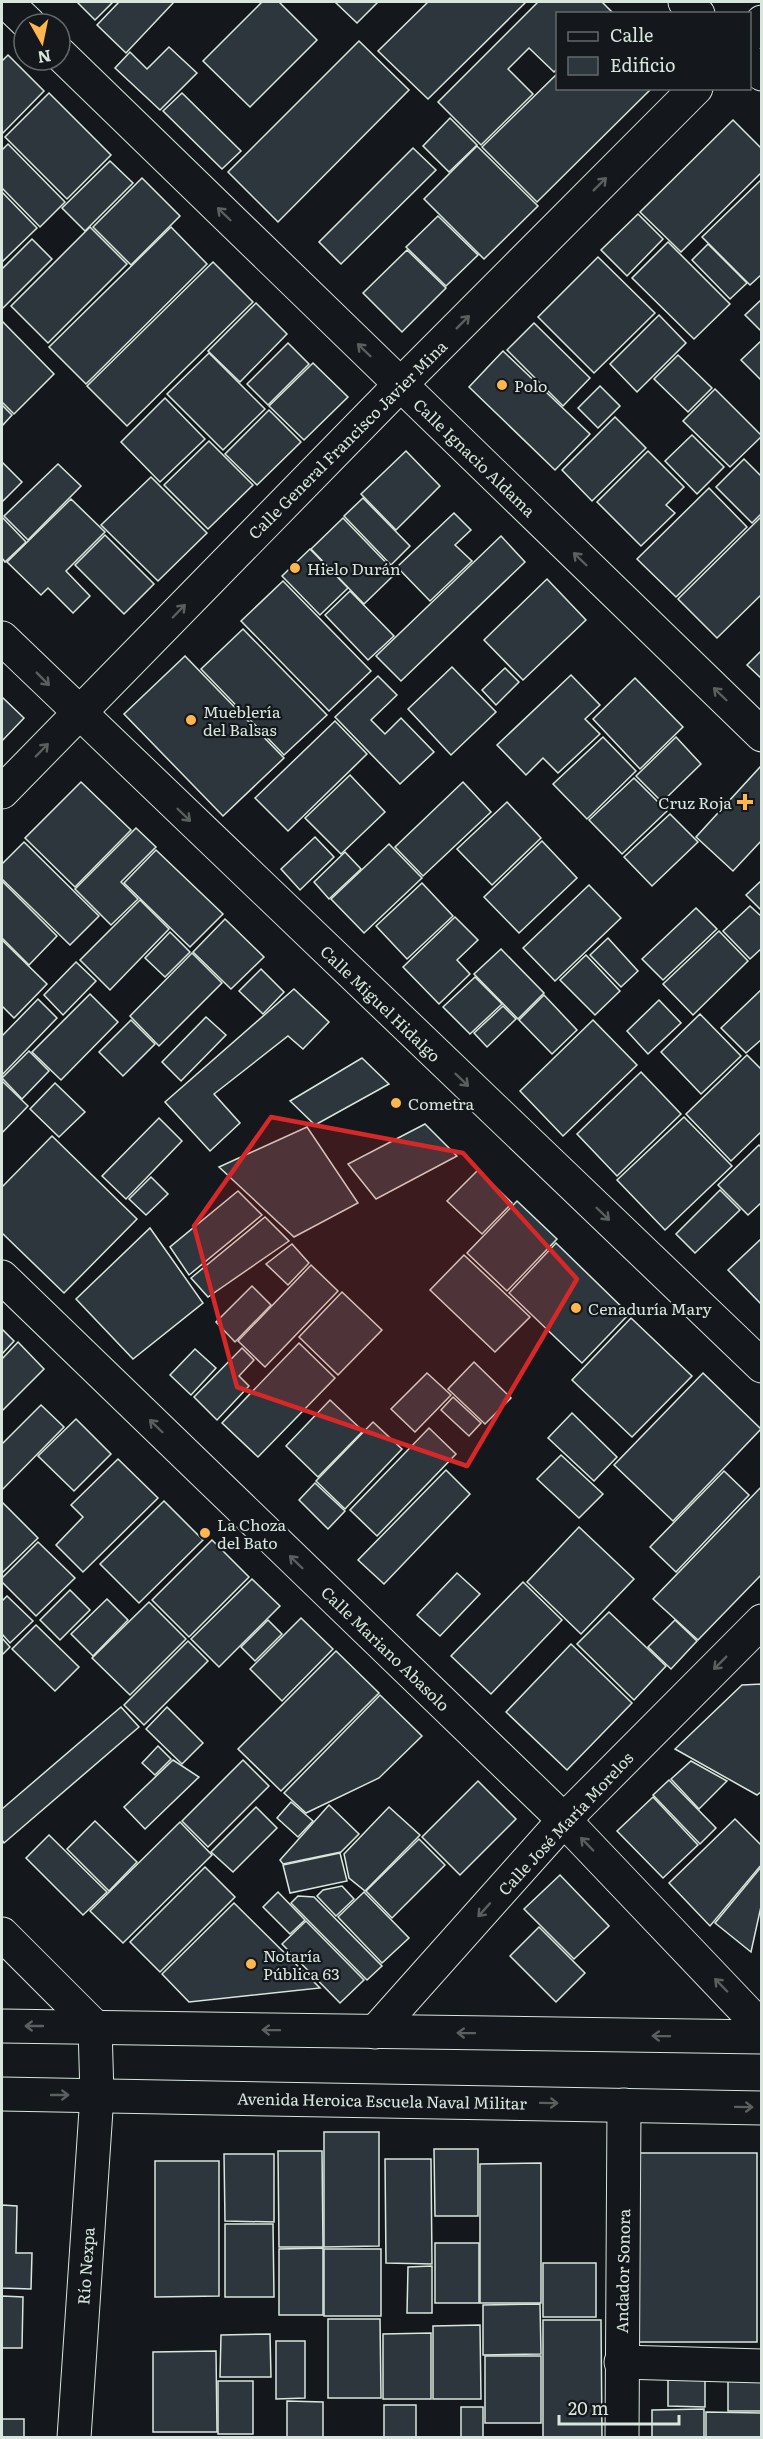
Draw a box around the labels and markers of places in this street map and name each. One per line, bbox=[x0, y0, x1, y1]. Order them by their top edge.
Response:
place label: Polo bbox=[514, 373, 547, 397]
marker: Polo bbox=[495, 378, 509, 392]
place label: Hielo Durán bbox=[307, 556, 401, 580]
marker: Hielo Durán bbox=[288, 561, 302, 575]
place label: Mueblería del Balsas bbox=[203, 699, 281, 741]
marker: Mueblería del Balsas bbox=[184, 713, 198, 727]
place label: Cruz Roja bbox=[658, 790, 732, 814]
marker: Cruz Roja bbox=[736, 793, 754, 811]
place label: Cometra bbox=[408, 1091, 475, 1115]
marker: Cometra bbox=[389, 1096, 403, 1110]
place label: Cenaduría Mary bbox=[588, 1296, 713, 1320]
marker: Cenaduría Mary bbox=[569, 1301, 583, 1315]
place label: La Choza del Bato bbox=[217, 1512, 287, 1554]
marker: La Choza del Bato bbox=[198, 1526, 212, 1540]
place label: Notaría Pública 63 bbox=[263, 1943, 340, 1985]
marker: Notaría Pública 63 bbox=[244, 1957, 258, 1971]

